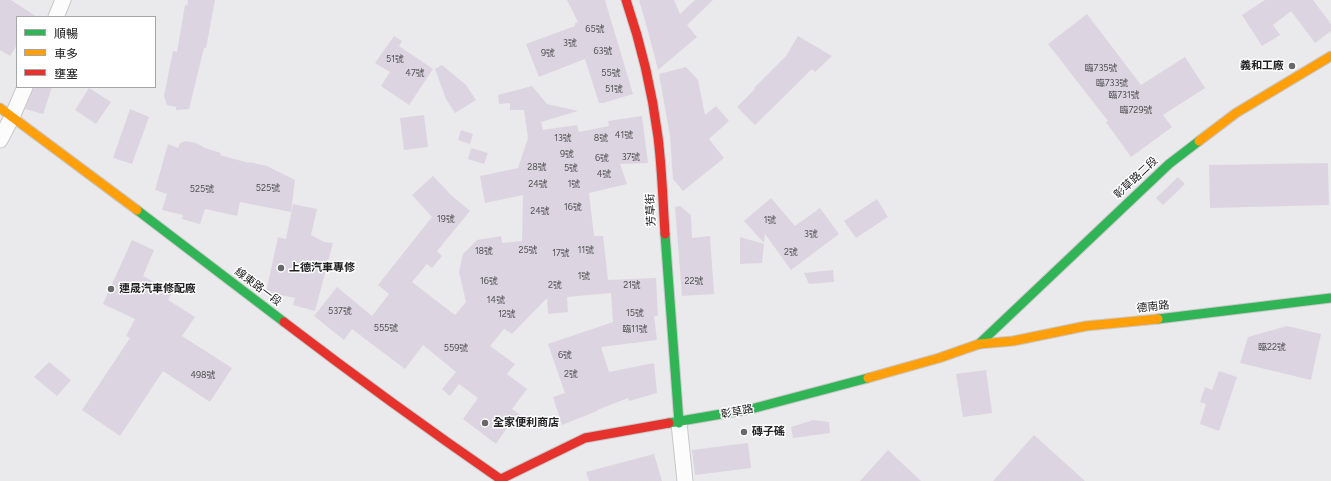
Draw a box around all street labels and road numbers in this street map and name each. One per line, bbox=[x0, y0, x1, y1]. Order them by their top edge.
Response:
street label: 彰草路二段 bbox=[1111, 154, 1161, 202]
street label: 芳草街 bbox=[644, 193, 658, 227]
street label: 線東路一段 bbox=[232, 265, 284, 309]
street label: 德南路 bbox=[1136, 299, 1170, 315]
street label: 彰草路 bbox=[720, 402, 754, 422]

